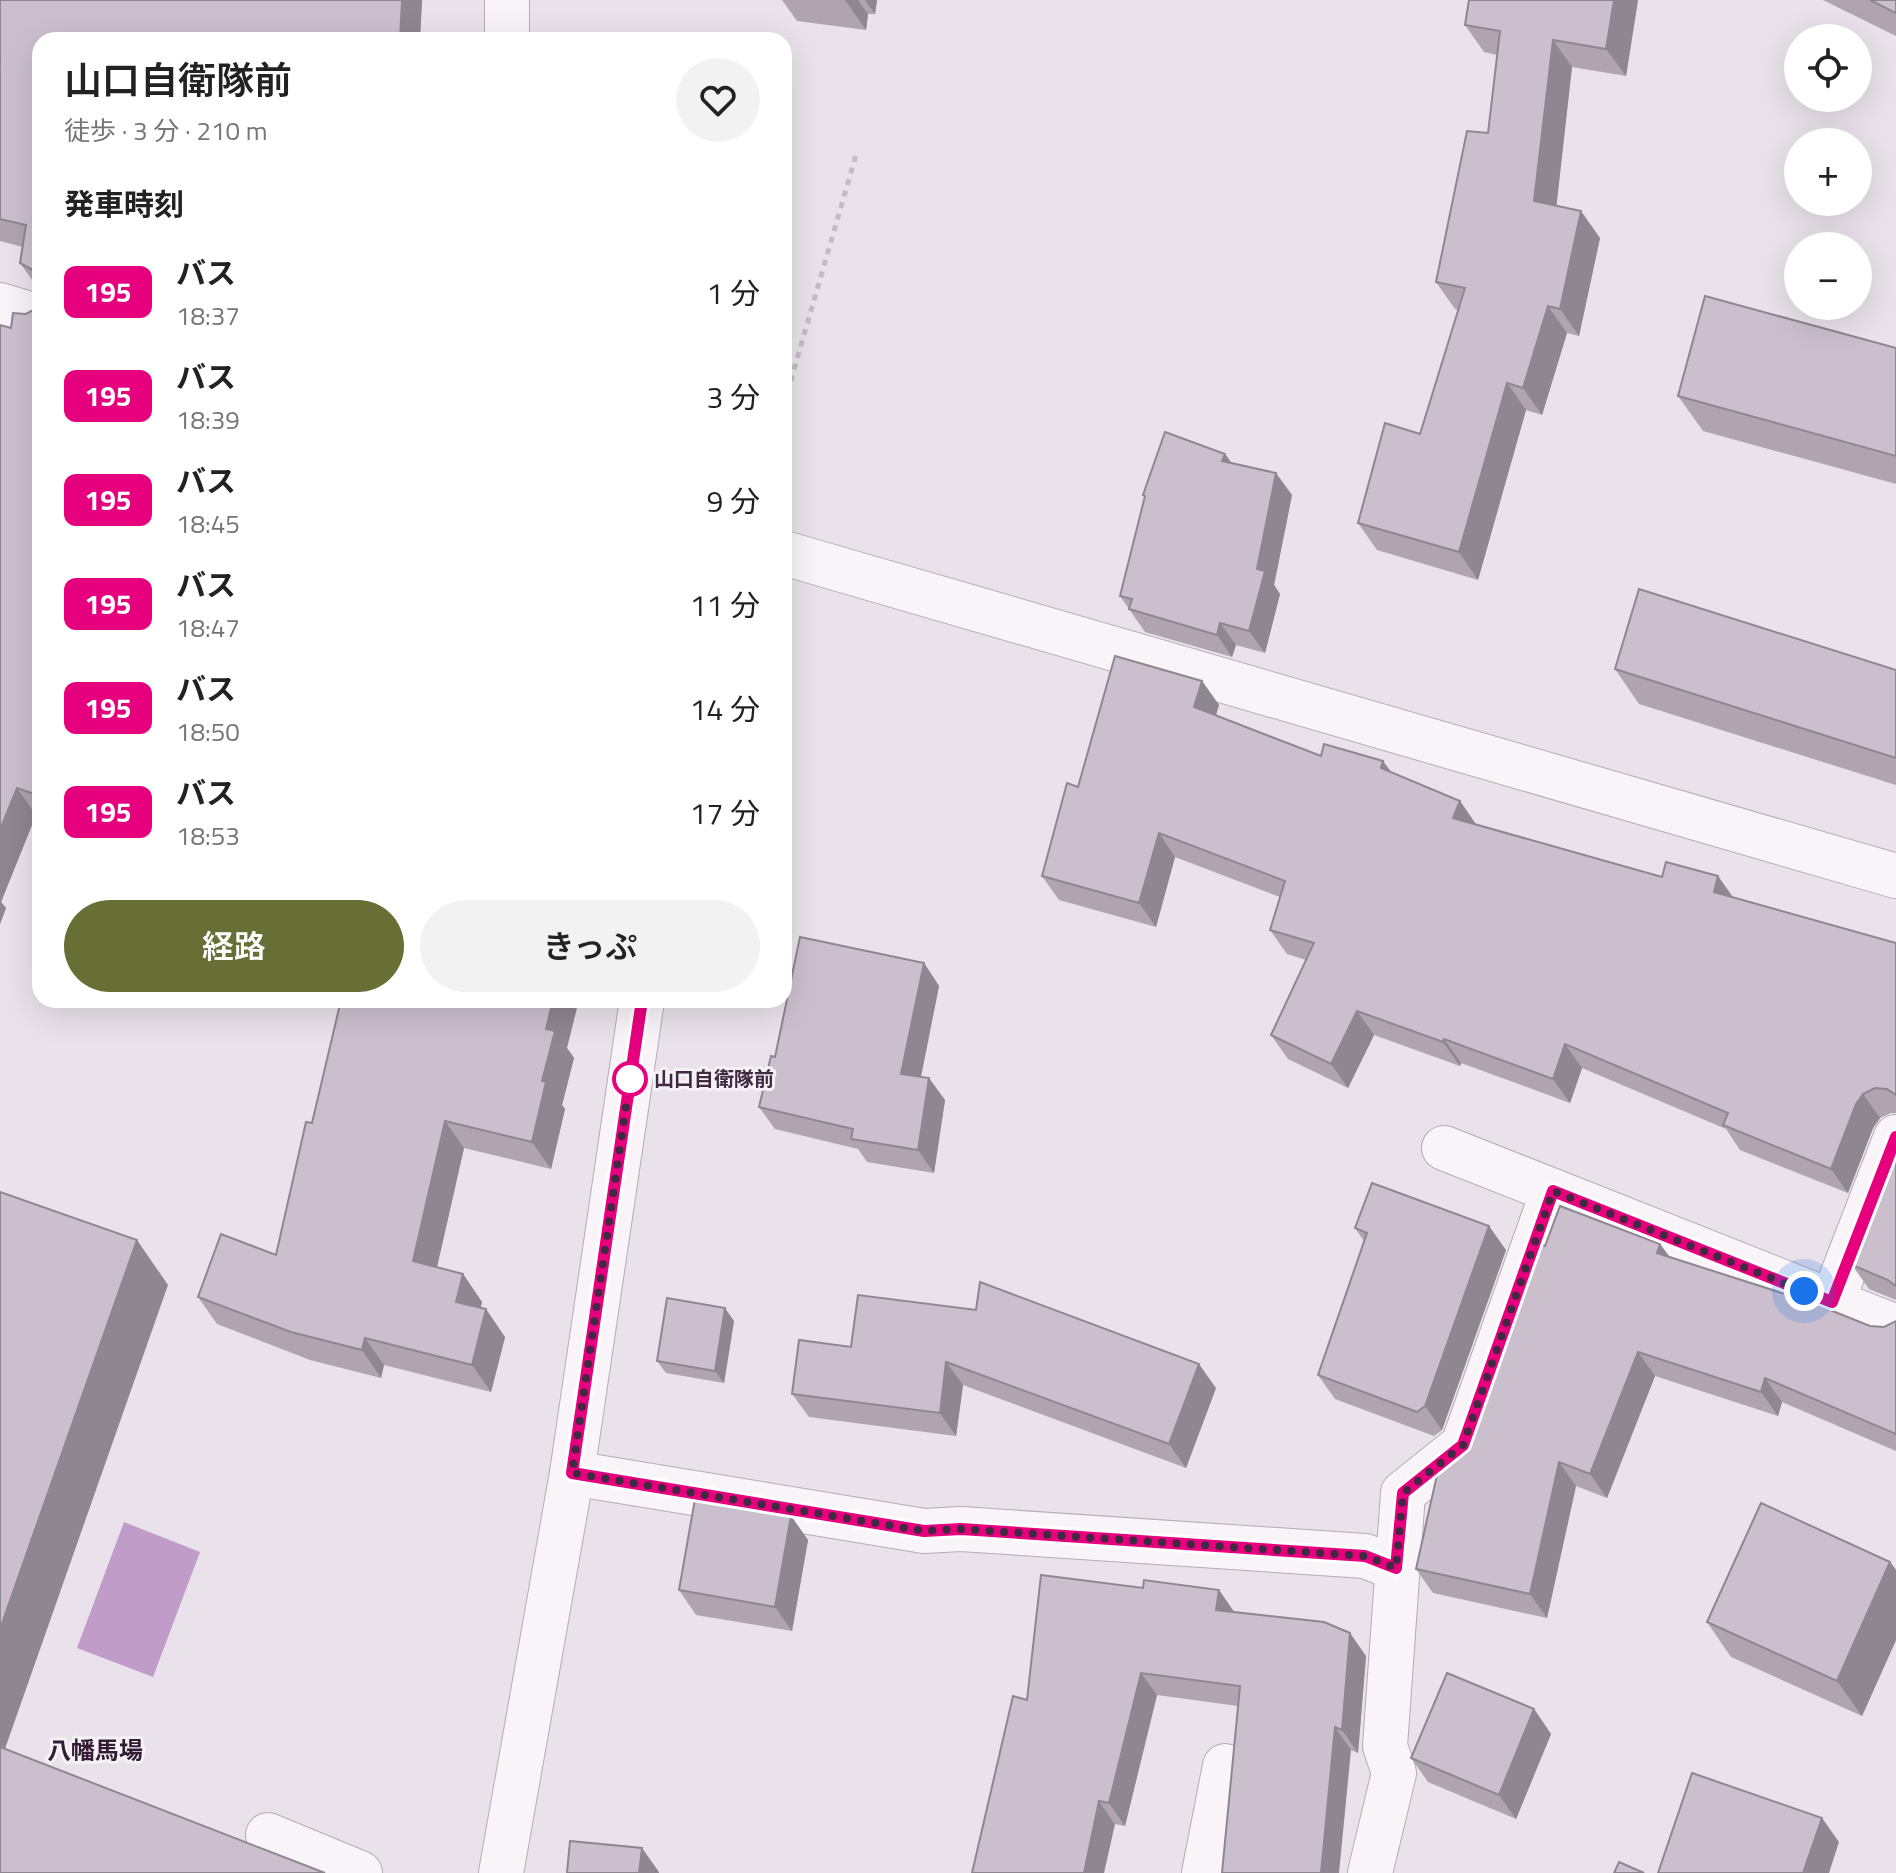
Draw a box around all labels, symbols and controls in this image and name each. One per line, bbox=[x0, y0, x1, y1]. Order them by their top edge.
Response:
map controls bbox=[1784, 24, 1872, 320]
button: locate bbox=[1784, 24, 1872, 112]
text: 山口自衛隊前 bbox=[64, 51, 292, 109]
button: heart bbox=[676, 58, 760, 142]
text: 徒歩 · 3 分 · 210 m bbox=[64, 111, 268, 150]
button: + bbox=[1784, 128, 1872, 216]
text: 発車時刻 bbox=[64, 181, 184, 227]
button: − bbox=[1784, 232, 1872, 320]
text: バス bbox=[176, 250, 236, 296]
text: 195 bbox=[84, 270, 132, 313]
text: 1 分 bbox=[707, 270, 760, 316]
text: 18:37 bbox=[176, 296, 240, 335]
text: バス bbox=[176, 354, 236, 400]
text: 195 bbox=[84, 374, 132, 417]
text: 3 分 bbox=[707, 374, 760, 420]
text: 18:39 bbox=[176, 400, 240, 439]
text: バス bbox=[176, 458, 236, 504]
text: 195 bbox=[84, 478, 132, 521]
text: 9 分 bbox=[707, 478, 760, 524]
text: 18:45 bbox=[176, 504, 240, 543]
text: バス bbox=[176, 562, 236, 608]
text: 195 bbox=[84, 582, 132, 625]
text: 11 分 bbox=[690, 582, 760, 628]
text: 18:47 bbox=[176, 608, 240, 647]
text: バス bbox=[176, 666, 236, 712]
text: 195 bbox=[84, 686, 132, 729]
text: 14 分 bbox=[690, 686, 760, 732]
text: 18:50 bbox=[176, 712, 240, 751]
text: バス bbox=[176, 770, 236, 816]
text: 195 bbox=[84, 790, 132, 833]
text: 17 分 bbox=[690, 790, 760, 836]
text: 18:53 bbox=[176, 816, 240, 855]
button: 経路 bbox=[64, 900, 404, 992]
button: きっぷ bbox=[420, 900, 760, 992]
marker: 山口自衛隊前 bbox=[613, 1062, 647, 1096]
place label: 山口自衛隊前 bbox=[654, 1063, 774, 1094]
your location bbox=[1784, 1271, 1824, 1311]
district label: 八幡馬場 bbox=[47, 1732, 143, 1768]

